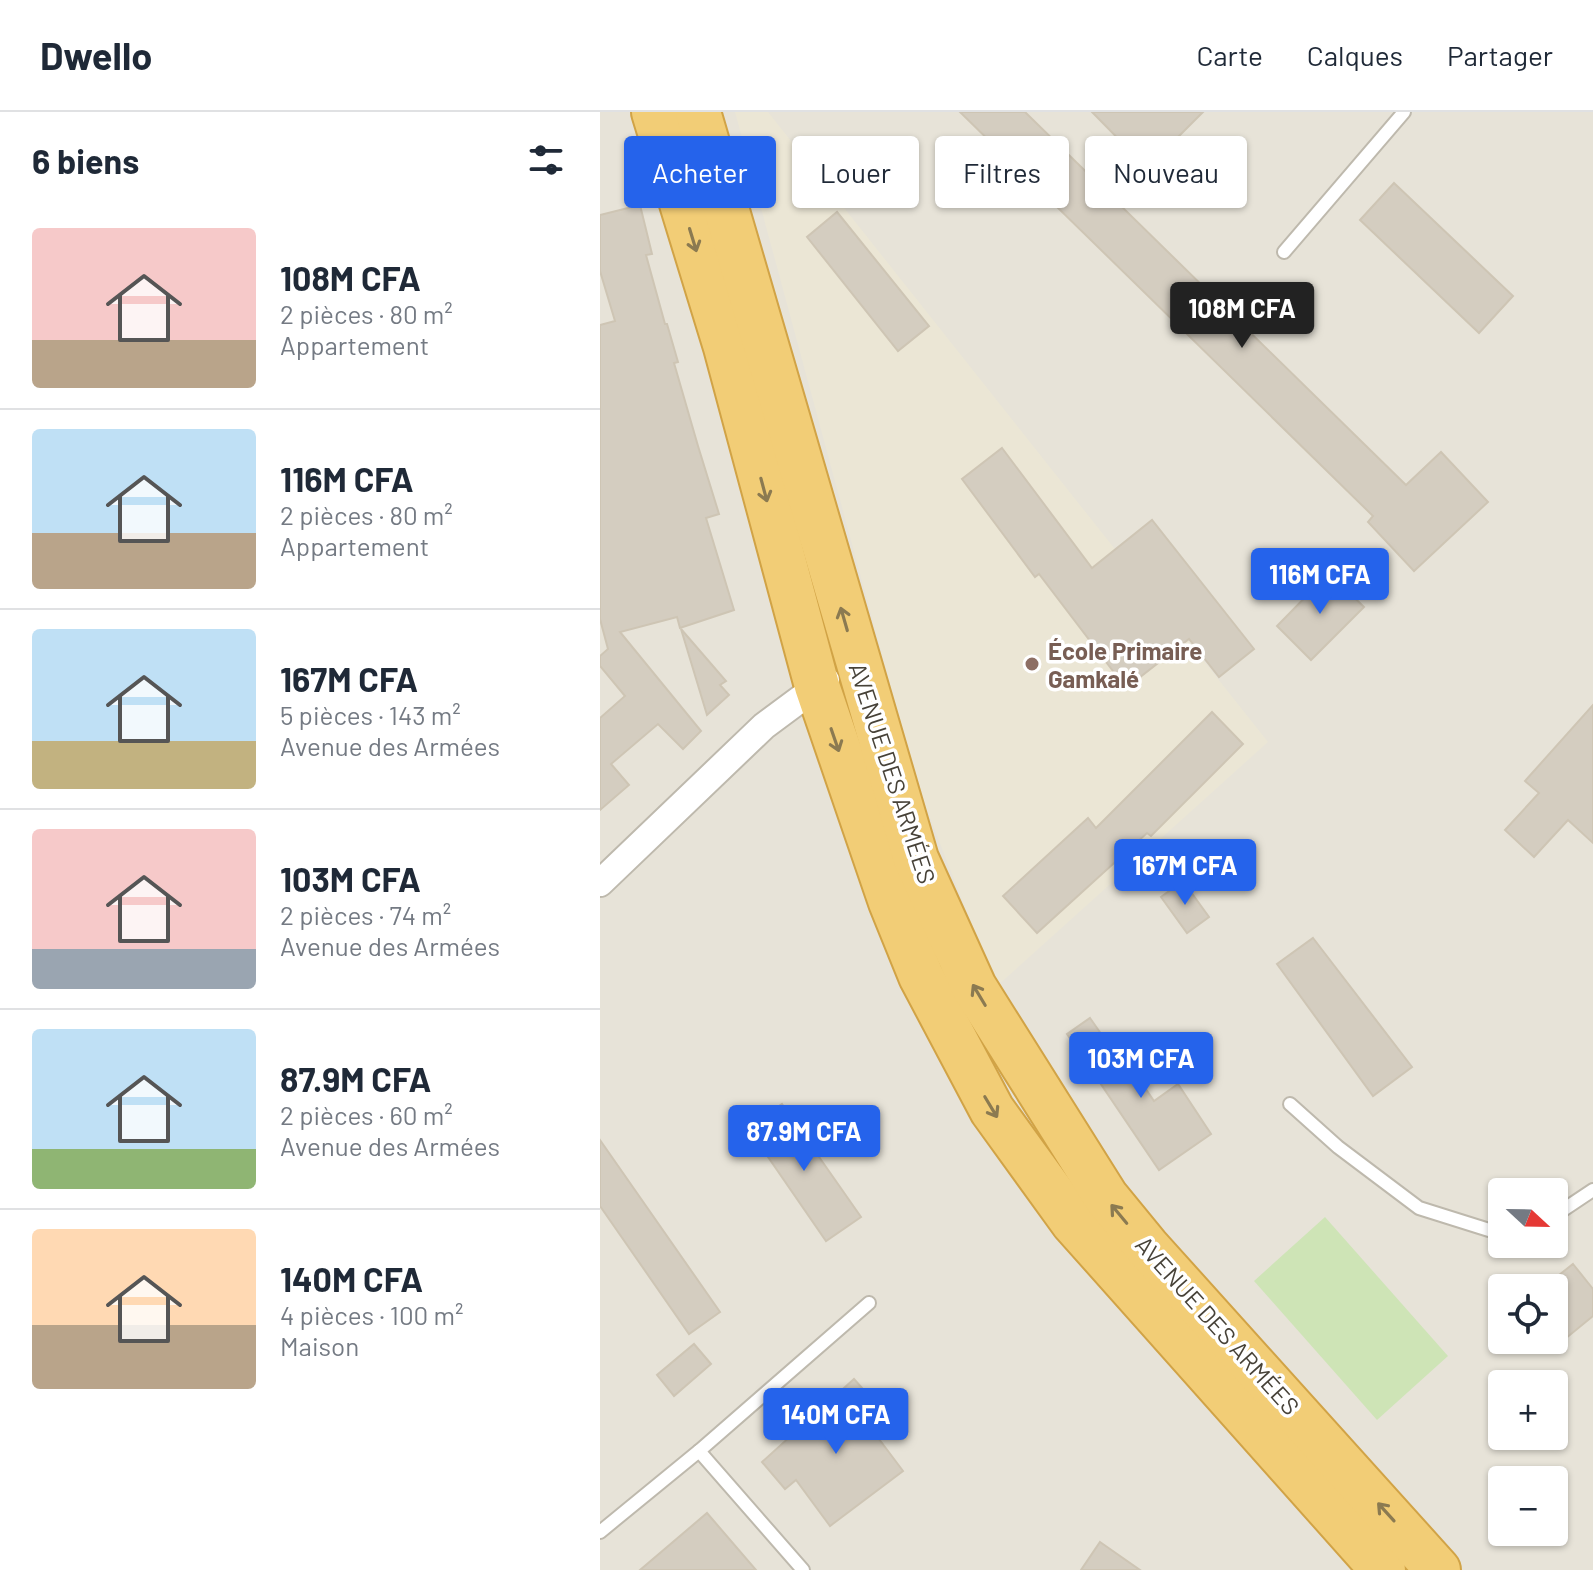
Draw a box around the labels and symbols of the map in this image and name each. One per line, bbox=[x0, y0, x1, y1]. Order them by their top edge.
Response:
one-way arrow bbox=[686, 227, 701, 253]
pin: 108M CFA bbox=[1159, 282, 1325, 350]
one-way arrow bbox=[758, 477, 773, 503]
pin: 116M CFA bbox=[1237, 548, 1403, 616]
one-way arrow bbox=[836, 607, 851, 633]
place label: École Primaire Gamkalé bbox=[1048, 636, 1202, 693]
marker: École Primaire Gamkalé bbox=[1023, 655, 1041, 673]
street label: AVENUE DES ARMÉES bbox=[844, 659, 942, 887]
one-way arrow bbox=[829, 727, 844, 752]
pin: 167M CFA bbox=[1102, 839, 1268, 907]
one-way arrow bbox=[971, 984, 987, 1007]
pin: 103M CFA bbox=[1058, 1032, 1224, 1100]
one-way arrow bbox=[983, 1095, 999, 1118]
pin: 87.9M CFA bbox=[712, 1105, 896, 1173]
north arrow bbox=[1488, 1178, 1568, 1258]
one-way arrow bbox=[1110, 1204, 1128, 1224]
street label: AVENUE DES ARMÉES bbox=[1130, 1230, 1306, 1420]
pin: 140M CFA bbox=[753, 1388, 919, 1456]
one-way arrow bbox=[1376, 1502, 1395, 1522]

